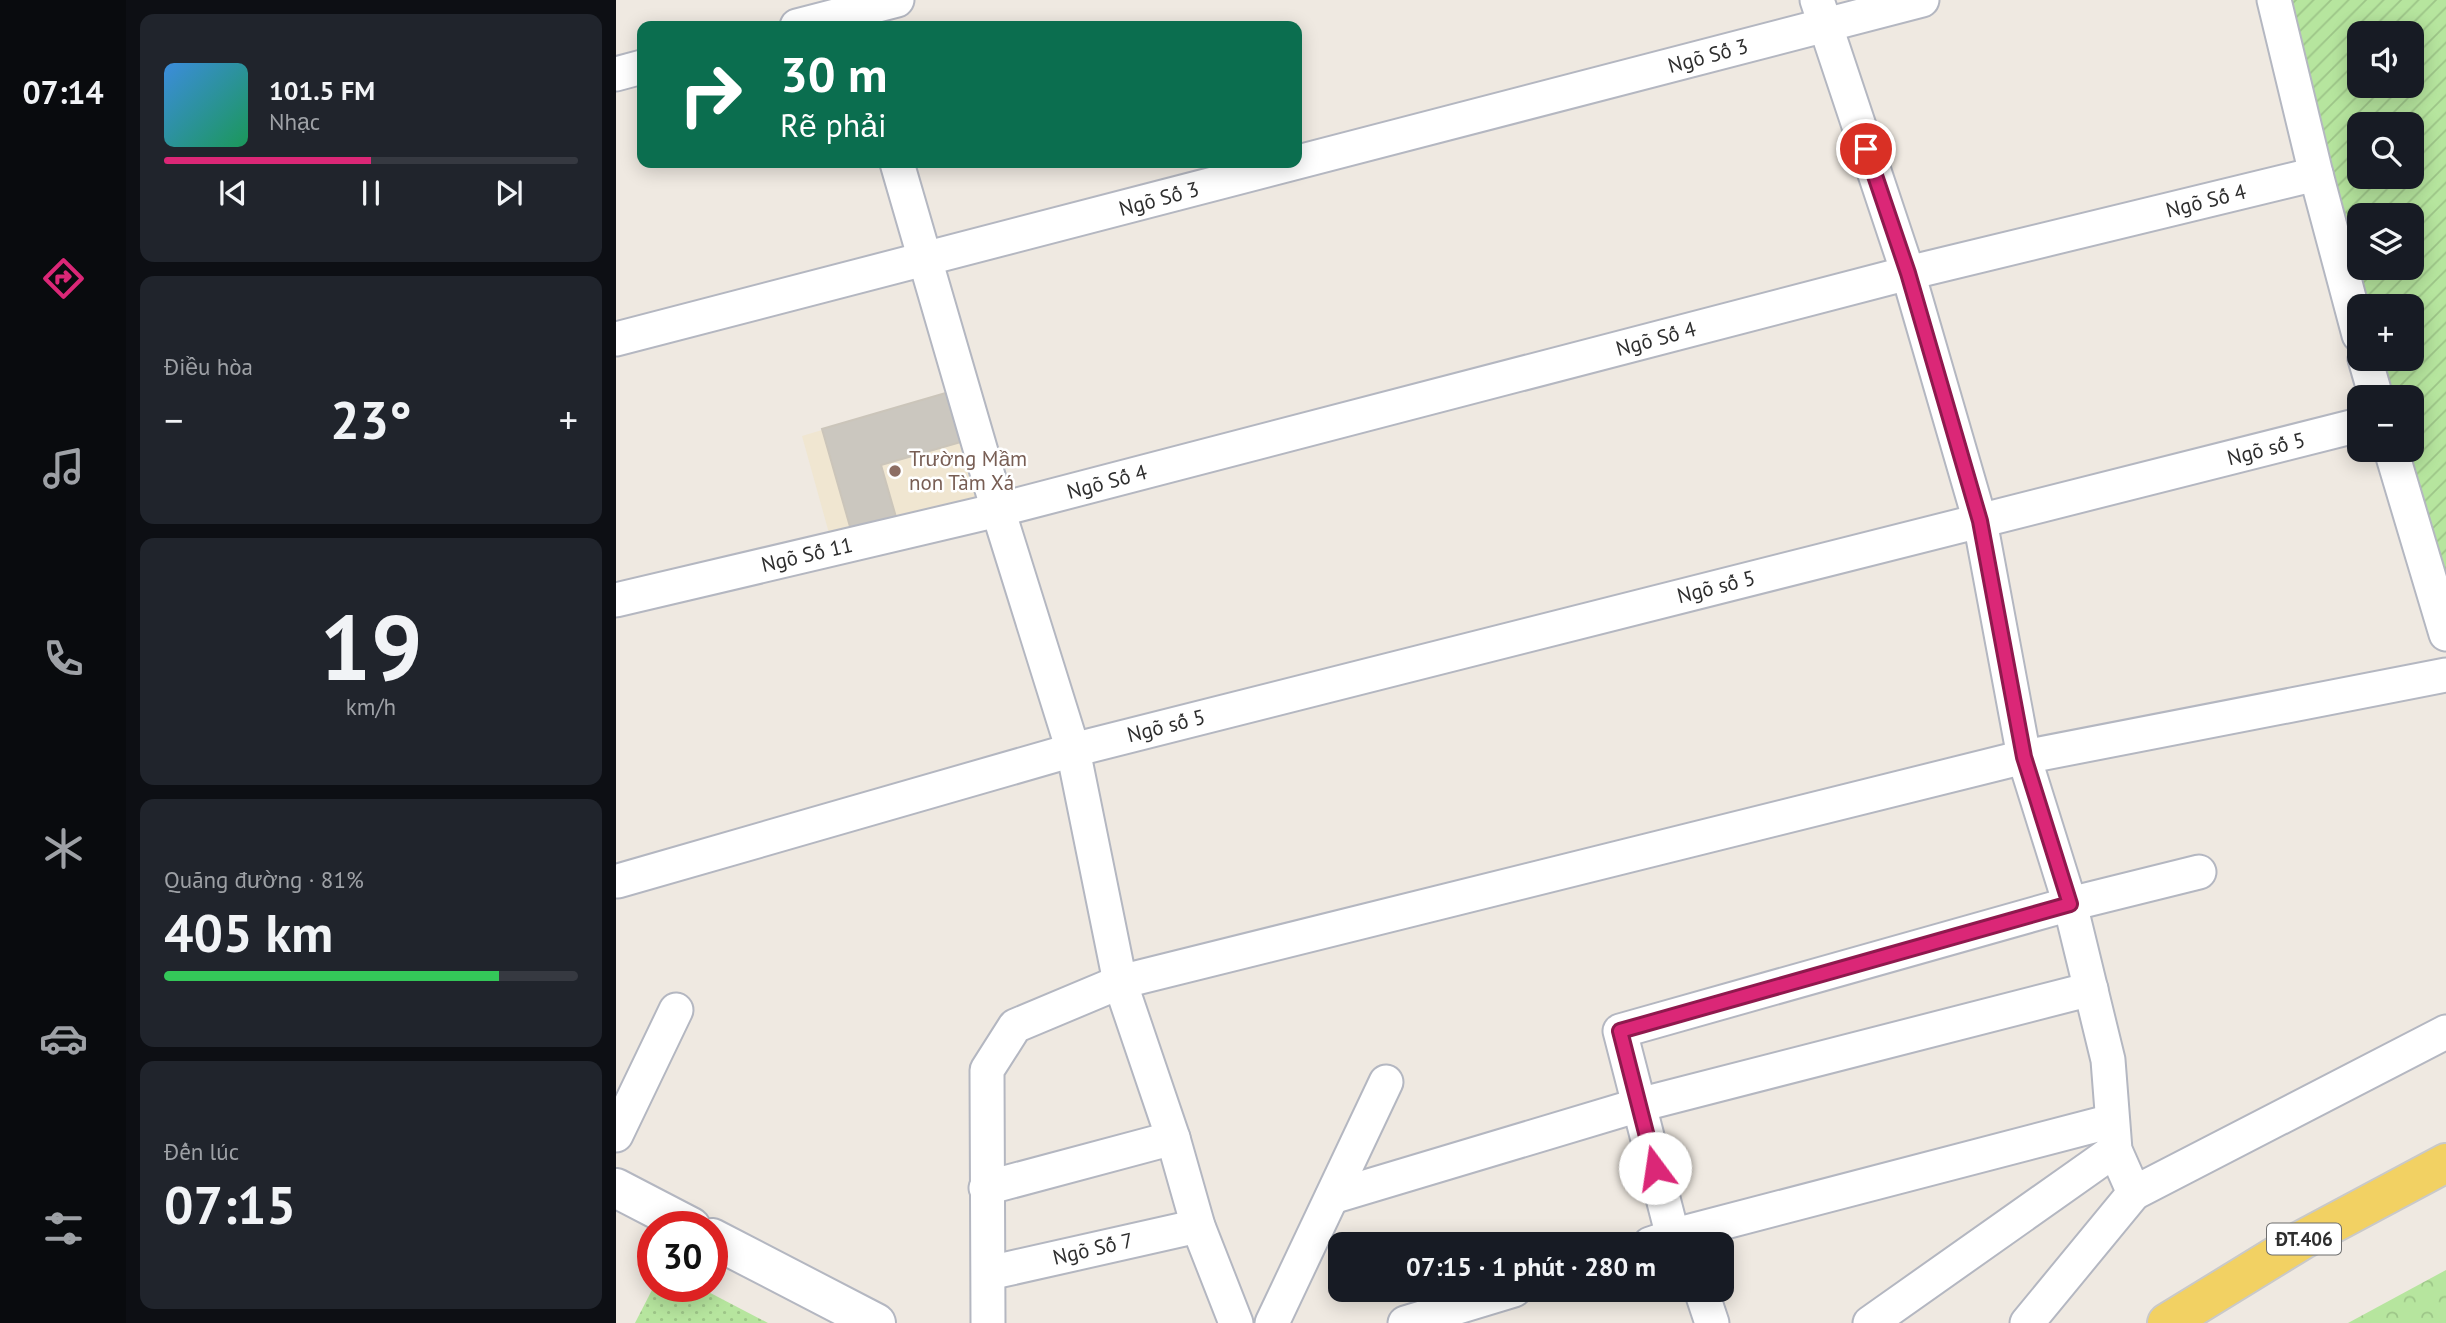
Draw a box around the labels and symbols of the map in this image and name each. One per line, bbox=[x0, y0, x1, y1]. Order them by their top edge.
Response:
street label: Ngõ Số 3 bbox=[1665, 32, 1751, 79]
pin bbox=[1836, 119, 1896, 179]
street label: Ngõ Số 3 bbox=[1116, 175, 1202, 222]
street label: Ngõ Số 4 bbox=[2163, 178, 2249, 224]
street label: Ngõ Số 4 bbox=[1613, 315, 1699, 362]
street label: Ngõ số 5 bbox=[2224, 426, 2308, 471]
place label: Trường Mầm non Tàm Xá bbox=[909, 445, 1027, 496]
street label: Ngõ Số 4 bbox=[1064, 458, 1150, 505]
marker: Trường Mầm non Tàm Xá bbox=[887, 463, 903, 479]
street label: Ngõ Số 11 bbox=[758, 531, 855, 578]
street label: Ngõ số 5 bbox=[1674, 564, 1758, 609]
street label: Ngõ số 5 bbox=[1124, 703, 1208, 748]
position arrow bbox=[1618, 1131, 1692, 1205]
speed limit sign: 30 bbox=[637, 1211, 728, 1302]
road number: ĐT.406 bbox=[2267, 1224, 2341, 1254]
street label: Ngõ Số 7 bbox=[1050, 1226, 1136, 1271]

